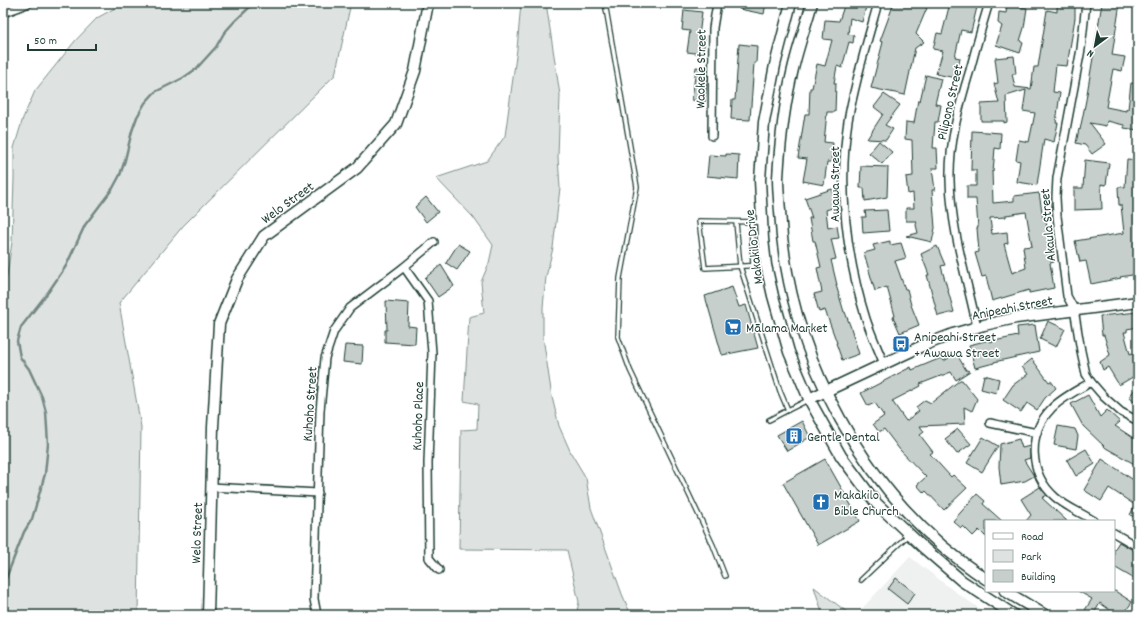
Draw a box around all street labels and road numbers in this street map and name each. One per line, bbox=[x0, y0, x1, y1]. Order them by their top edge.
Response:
street label: Waokele Street bbox=[691, 29, 713, 109]
street label: Pilipono Street bbox=[932, 62, 969, 142]
street label: Awawa Street bbox=[826, 146, 846, 222]
street label: Welo Street bbox=[258, 178, 319, 230]
street label: Akaula Street bbox=[1036, 188, 1062, 262]
street label: Makakilo Drive bbox=[740, 208, 769, 285]
street label: Anipeahi Street bbox=[970, 291, 1055, 327]
street label: Kuhoho Street bbox=[298, 366, 324, 442]
street label: Kuhoho Place bbox=[408, 381, 430, 451]
street label: Welo Street bbox=[187, 502, 209, 564]

